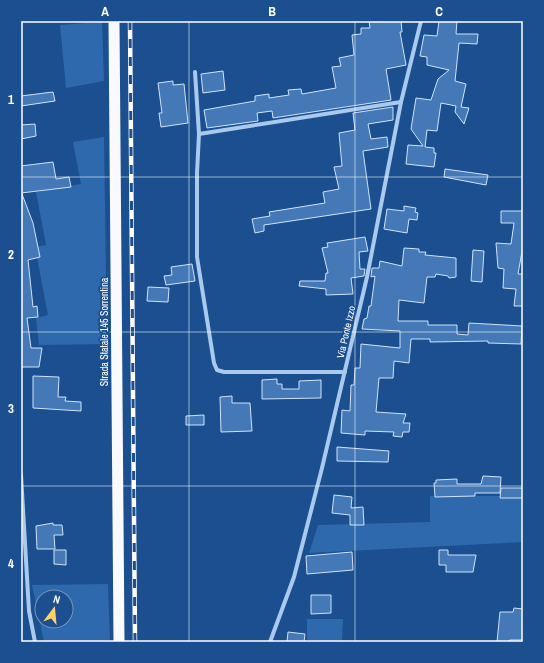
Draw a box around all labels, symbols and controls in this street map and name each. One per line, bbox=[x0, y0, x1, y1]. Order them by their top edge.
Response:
text: A bbox=[101, 3, 109, 20]
text: B bbox=[268, 3, 276, 20]
text: C bbox=[435, 3, 443, 20]
text: 1 bbox=[8, 91, 14, 108]
text: 2 bbox=[8, 246, 14, 263]
street label: Strada Statale 145 Sorrentina bbox=[98, 277, 111, 386]
street label: Via Ponte Izzo bbox=[334, 304, 358, 359]
text: 3 bbox=[8, 400, 14, 417]
text: 4 bbox=[8, 555, 14, 572]
north arrow bbox=[34, 589, 74, 629]
text: N bbox=[52, 592, 62, 607]

